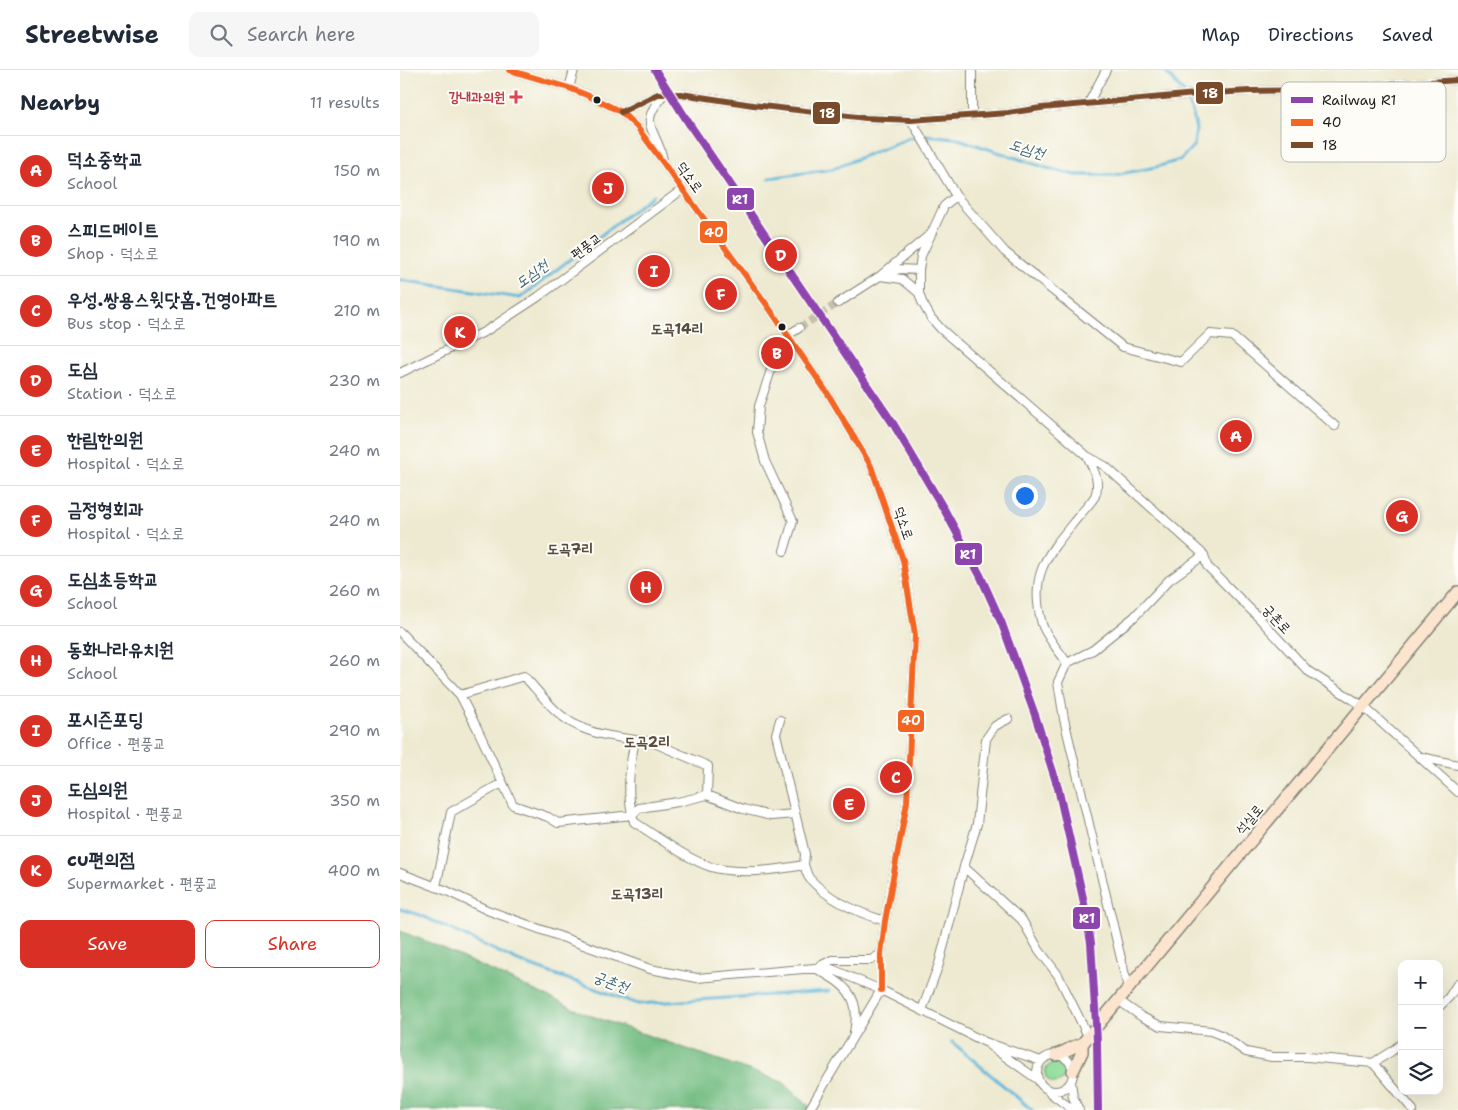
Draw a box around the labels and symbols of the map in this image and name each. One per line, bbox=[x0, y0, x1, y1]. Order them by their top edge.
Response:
line badge: 18 bbox=[1195, 81, 1224, 105]
legend bbox=[1281, 82, 1446, 162]
text: 18 bbox=[1202, 84, 1218, 102]
place label: 강내과의원 bbox=[449, 88, 505, 106]
marker: 강내과의원 bbox=[509, 90, 523, 104]
text: Railway R1 bbox=[1322, 91, 1396, 109]
unlabelled marker bbox=[592, 95, 602, 105]
line badge: 18 bbox=[812, 101, 841, 125]
text: 18 bbox=[819, 104, 835, 122]
text: 40 bbox=[1322, 113, 1342, 131]
water label: 도심천 bbox=[1007, 134, 1049, 164]
text: 18 bbox=[1322, 136, 1337, 154]
street label: 덕소로 bbox=[673, 158, 707, 196]
pin: J bbox=[592, 169, 624, 207]
line badge: R1 bbox=[726, 187, 755, 211]
text: R1 bbox=[732, 190, 748, 208]
line badge: 40 bbox=[699, 220, 728, 244]
text: 40 bbox=[704, 223, 724, 241]
street label: 편풍교 bbox=[567, 229, 605, 263]
pin: D bbox=[765, 236, 797, 274]
pin: I bbox=[638, 252, 670, 290]
water label: 도심천 bbox=[511, 254, 554, 293]
pin: F bbox=[705, 275, 737, 313]
pin: K bbox=[444, 313, 476, 351]
district label: 도곡14리 bbox=[650, 319, 704, 339]
unlabelled marker bbox=[777, 322, 787, 332]
pin: B bbox=[761, 334, 793, 372]
pin: A bbox=[1220, 417, 1252, 455]
your location bbox=[1012, 483, 1038, 509]
pin: G bbox=[1386, 497, 1418, 535]
street label: 덕소로 bbox=[890, 504, 918, 542]
district label: 도곡7리 bbox=[547, 539, 593, 559]
line badge: R1 bbox=[954, 542, 983, 566]
text: R1 bbox=[960, 545, 976, 563]
pin: H bbox=[630, 568, 662, 606]
street label: 궁촌로 bbox=[1259, 601, 1295, 637]
line badge: 40 bbox=[897, 709, 925, 733]
text: 40 bbox=[901, 711, 921, 729]
district label: 도곡2리 bbox=[624, 732, 670, 752]
pin: C bbox=[880, 758, 912, 796]
pin: E bbox=[833, 785, 865, 823]
street label: 석실로 bbox=[1231, 800, 1267, 838]
district label: 도곡13리 bbox=[610, 884, 664, 904]
line badge: R1 bbox=[1072, 906, 1101, 930]
text: R1 bbox=[1079, 909, 1095, 927]
water label: 궁촌천 bbox=[591, 966, 633, 998]

